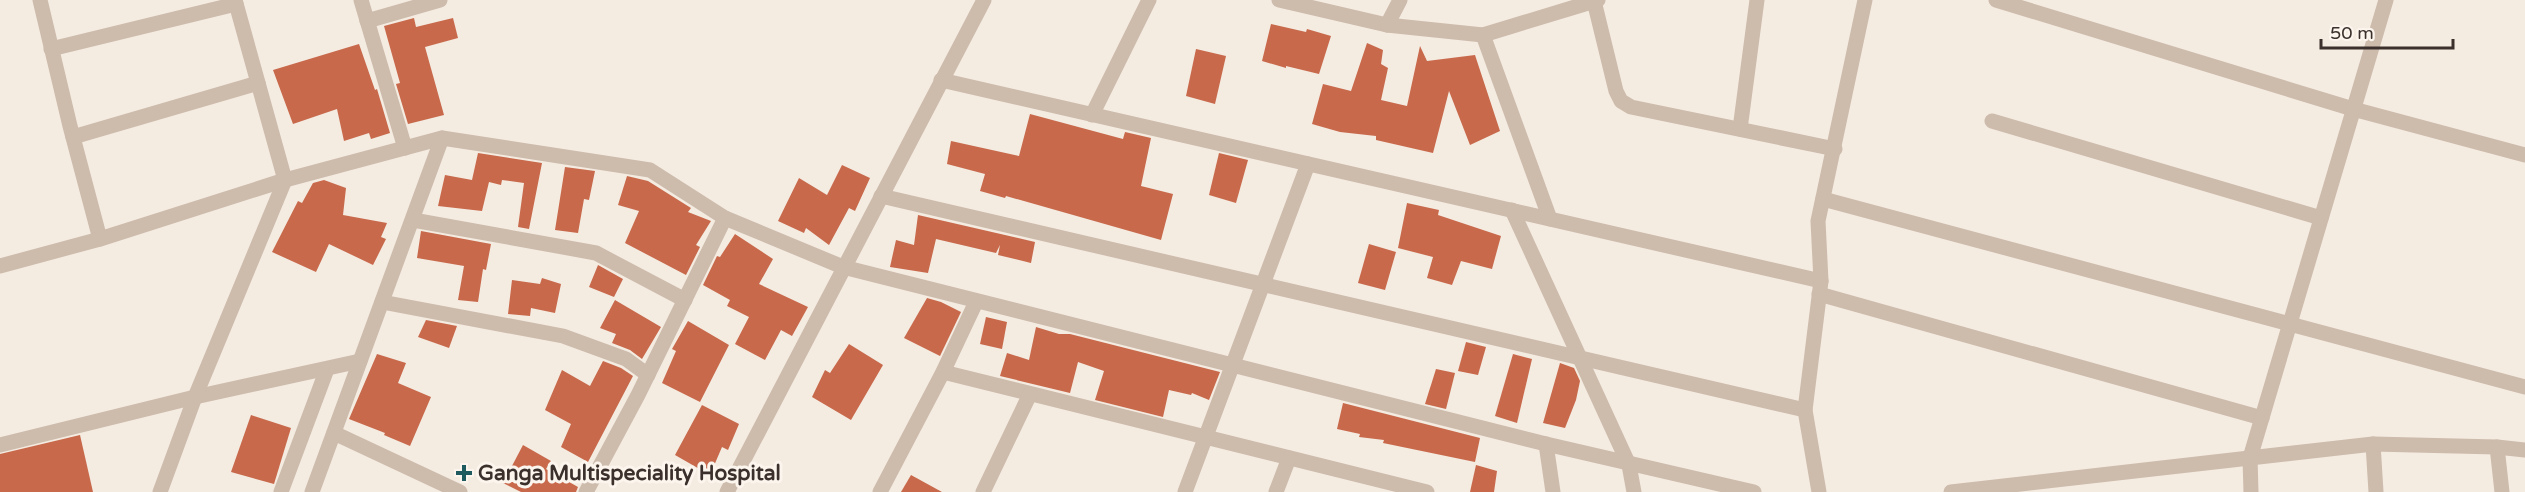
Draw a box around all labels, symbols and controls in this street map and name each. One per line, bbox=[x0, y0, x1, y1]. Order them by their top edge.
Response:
scale bar bbox=[2321, 12, 2453, 50]
text: 50 m bbox=[2330, 22, 2374, 44]
place label: Ganga Multispeciality Hospital bbox=[478, 461, 781, 486]
marker: Ganga Multispeciality Hospital bbox=[455, 464, 473, 482]

